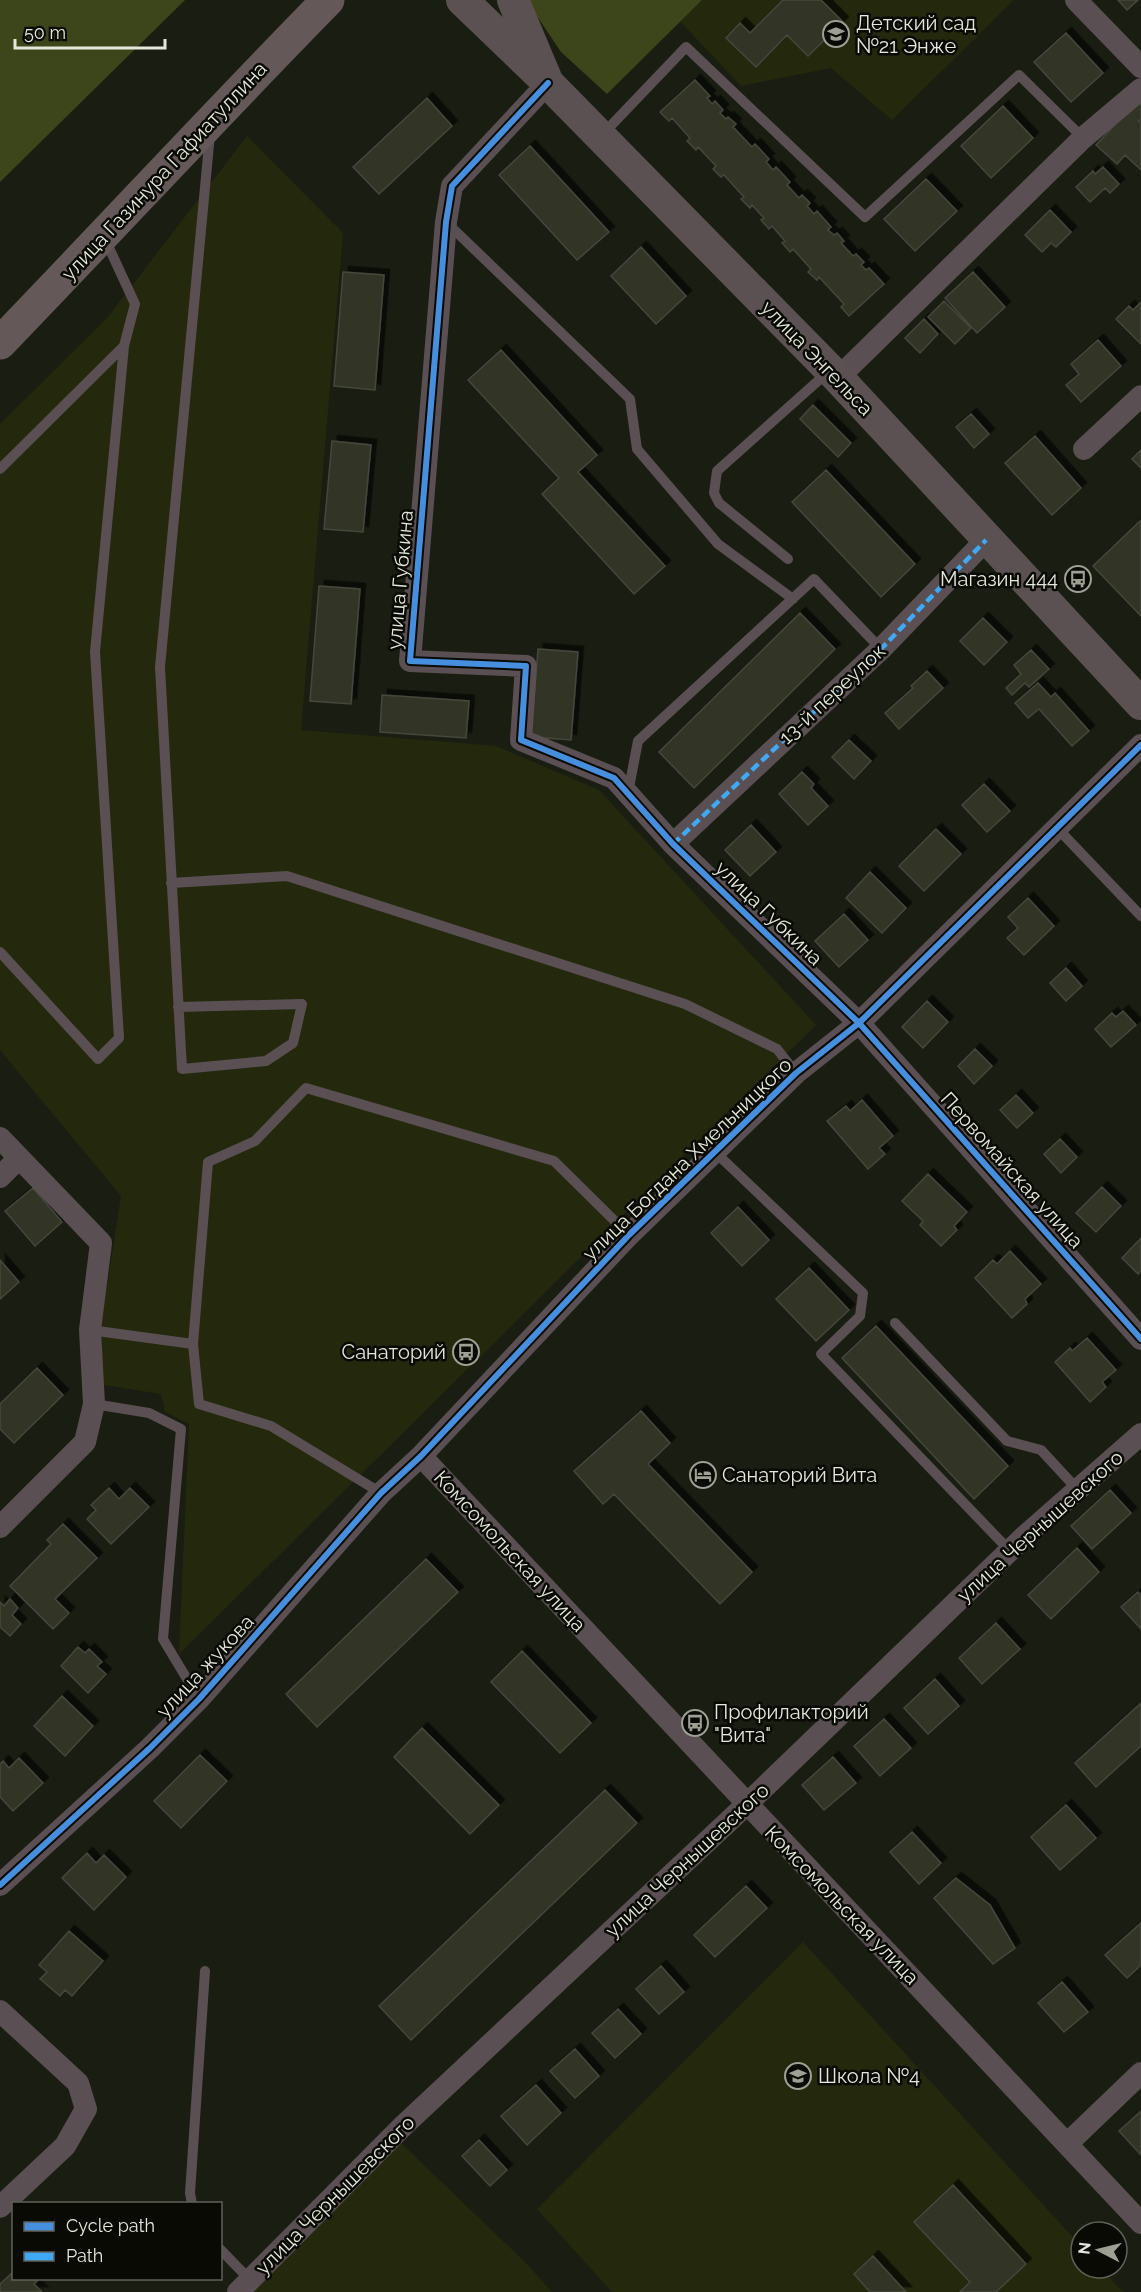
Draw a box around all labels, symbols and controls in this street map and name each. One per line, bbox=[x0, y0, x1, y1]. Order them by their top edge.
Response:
place label: Детский сад №21 Энже bbox=[856, 11, 976, 58]
scale bar bbox=[15, 12, 165, 50]
school or university icon: Детский сад №21 Энже bbox=[821, 19, 851, 49]
text: 50 m bbox=[24, 22, 66, 43]
street label: улица Газинура Гафиатуллина bbox=[56, 57, 272, 285]
street label: улица Энгельса bbox=[756, 296, 878, 420]
street label: улица Губкина bbox=[382, 509, 418, 651]
bus stop icon: Магазин 444 bbox=[1063, 564, 1093, 594]
place label: Магазин 444 bbox=[940, 567, 1058, 591]
street label: 13-й переулок bbox=[774, 639, 890, 749]
street label: улица Губкина bbox=[710, 856, 828, 970]
street label: улица Богдана Хмельницкого bbox=[577, 1053, 797, 1265]
street label: Первомайская улица bbox=[936, 1087, 1088, 1253]
bus stop icon: Санаторий bbox=[451, 1337, 481, 1367]
place label: Санаторий bbox=[341, 1340, 446, 1364]
street label: улица Чернышевского bbox=[952, 1445, 1128, 1607]
hotel icon: Санаторий Вита bbox=[688, 1460, 718, 1490]
place label: Санаторий Вита bbox=[722, 1463, 877, 1487]
street label: Комсомольская улица bbox=[429, 1465, 591, 1637]
street label: улица жукова bbox=[151, 1610, 259, 1722]
place label: Профилакторий "Вита" bbox=[714, 1700, 869, 1747]
bus stop icon: Профилакторий "Вита" bbox=[680, 1708, 710, 1738]
street label: улица Чернышевского bbox=[600, 1778, 774, 1942]
street label: Комсомольская улица bbox=[760, 1821, 924, 1989]
school or university icon: Школа №4 bbox=[783, 2061, 813, 2091]
place label: Школа №4 bbox=[818, 2064, 920, 2088]
street label: улица Чернышевского bbox=[251, 2110, 420, 2279]
legend bbox=[12, 2202, 222, 2280]
text: Cycle path bbox=[66, 2215, 155, 2236]
north arrow bbox=[1069, 2220, 1129, 2280]
text: N bbox=[1074, 2241, 1095, 2255]
text: Path bbox=[66, 2245, 103, 2266]

